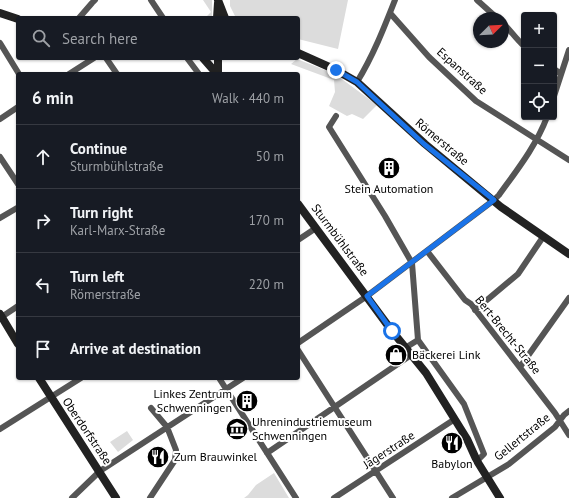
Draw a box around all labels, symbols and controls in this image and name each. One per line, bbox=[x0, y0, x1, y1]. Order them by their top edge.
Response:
north arrow bbox=[473, 12, 509, 48]
map controls bbox=[521, 12, 557, 120]
button: + bbox=[521, 12, 557, 48]
search box bbox=[16, 16, 300, 60]
icon: search bbox=[30, 27, 52, 49]
text: Search here bbox=[62, 29, 138, 48]
street label: Espanstraße bbox=[434, 44, 491, 97]
button: − bbox=[521, 48, 557, 84]
route end bbox=[327, 61, 345, 79]
button: locate bbox=[521, 84, 557, 120]
text: 6 min bbox=[32, 87, 73, 109]
text: Walk · 440 m bbox=[212, 90, 284, 107]
street label: Römerstraße bbox=[412, 115, 472, 168]
text: Continue bbox=[70, 139, 127, 158]
icon: ahead bbox=[32, 146, 54, 168]
text: 50 m bbox=[256, 148, 284, 165]
building icon: Stein Automation bbox=[376, 155, 402, 181]
text: Sturmbühlstraße bbox=[70, 158, 163, 175]
place label: Stein Automation bbox=[345, 181, 433, 196]
street label: Sturmbühlstraße bbox=[308, 201, 372, 279]
text: Turn right bbox=[70, 203, 133, 222]
icon: right bbox=[32, 210, 54, 232]
text: 170 m bbox=[249, 212, 284, 229]
text: Karl-Marx-Straße bbox=[70, 222, 165, 239]
text: Turn left bbox=[70, 267, 124, 286]
icon: left bbox=[32, 274, 54, 296]
text: 220 m bbox=[249, 276, 284, 293]
text: Römerstraße bbox=[70, 286, 141, 303]
street label: Bert-Brecht-Straße bbox=[472, 293, 545, 377]
route start bbox=[383, 322, 401, 340]
icon: arrive bbox=[32, 338, 54, 360]
text: Arrive at destination bbox=[70, 339, 201, 358]
shop icon: Bäckerei Link bbox=[383, 342, 409, 368]
place label: Bäckerei Link bbox=[412, 347, 481, 362]
place label: Linkes Zentrum Schwenningen bbox=[153, 386, 232, 415]
building icon: Linkes Zentrum Schwenningen bbox=[234, 388, 260, 414]
street label: Oberdorfstraße bbox=[59, 394, 115, 467]
street label: Gellertstraße bbox=[491, 410, 553, 464]
place label: Uhrenindustriemuseum Schwenningen bbox=[252, 414, 372, 443]
museum icon: Uhrenindustriemuseum Schwenningen bbox=[224, 416, 250, 442]
street label: Jägerstraße bbox=[359, 427, 417, 472]
restaurant icon: Babylon bbox=[439, 430, 465, 456]
restaurant icon: Zum Brauwinkel bbox=[145, 444, 171, 470]
place label: Zum Brauwinkel bbox=[174, 449, 258, 464]
place label: Babylon bbox=[431, 456, 473, 471]

